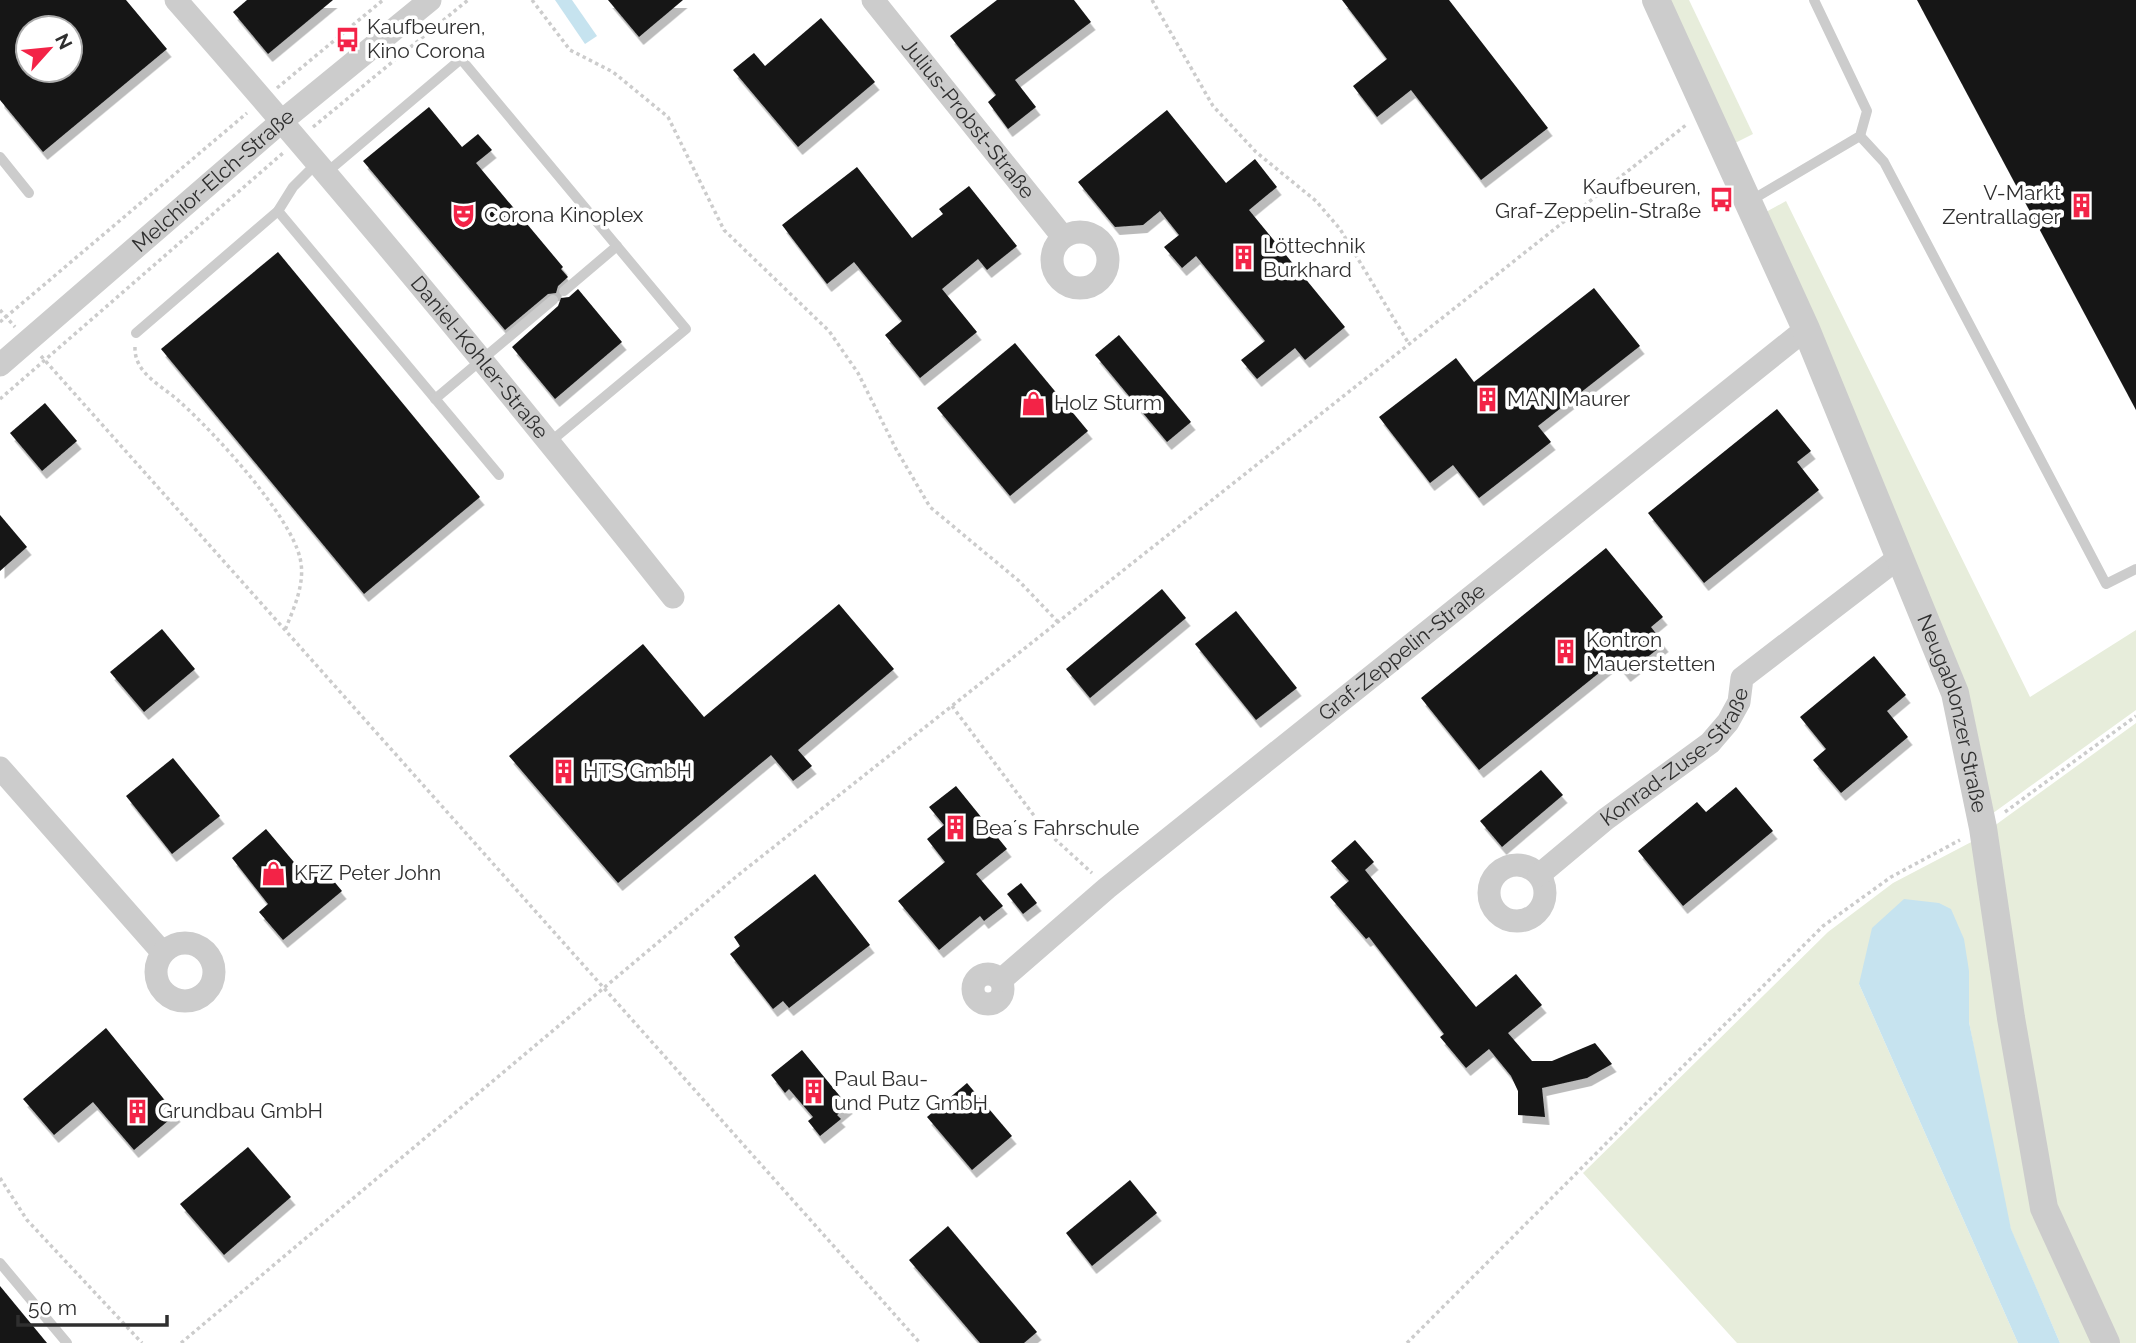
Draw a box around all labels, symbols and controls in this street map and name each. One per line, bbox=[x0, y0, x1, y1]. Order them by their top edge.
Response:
north arrow bbox=[14, 14, 84, 84]
place label: Kaufbeuren, Kino Corona bbox=[367, 14, 485, 63]
bus stop icon: Kaufbeuren, Kino Corona bbox=[333, 25, 361, 53]
text: N bbox=[51, 30, 77, 53]
street label: Julius-Probst-Straße bbox=[897, 33, 1040, 203]
street label: Melchior-Elch-Straße bbox=[127, 103, 299, 257]
place label: Kaufbeuren, Graf-Zeppelin-Straße bbox=[1495, 174, 1701, 223]
place label: V-Markt Zentrallager bbox=[1942, 180, 2062, 229]
bus stop icon: Kaufbeuren, Graf-Zeppelin-Straße bbox=[1707, 185, 1735, 213]
building icon: V-Markt Zentrallager bbox=[2067, 191, 2095, 219]
theatre icon: Corona Kinoplex bbox=[450, 201, 478, 229]
place label: Corona Kinoplex bbox=[484, 202, 644, 227]
place label: Löttechnik Burkhard bbox=[1263, 233, 1365, 282]
building icon: Löttechnik Burkhard bbox=[1229, 244, 1257, 272]
street label: Daniel-Kohler-Straße bbox=[406, 271, 554, 444]
building icon: MAN Maurer bbox=[1473, 385, 1501, 413]
place label: MAN Maurer bbox=[1507, 386, 1631, 411]
shop icon: Holz Sturm bbox=[1020, 389, 1048, 417]
place label: Holz Sturm bbox=[1054, 390, 1162, 415]
street label: Graf-Zeppelin-Straße bbox=[1313, 578, 1490, 726]
street label: Neugablonzer Straße bbox=[1912, 611, 1992, 815]
place label: Kontron Mauerstetten bbox=[1586, 627, 1716, 676]
building icon: Kontron Mauerstetten bbox=[1552, 638, 1580, 666]
street label: Konrad-Zuse-Straße bbox=[1595, 686, 1753, 831]
building icon: HTS GmbH bbox=[549, 757, 577, 785]
place label: HTS GmbH bbox=[583, 758, 692, 783]
building icon: Bea´s Fahrschule bbox=[941, 814, 969, 842]
place label: Bea´s Fahrschule bbox=[975, 815, 1139, 840]
shop icon: KFZ Peter John bbox=[260, 859, 288, 887]
place label: KFZ Peter John bbox=[294, 860, 441, 885]
place label: Paul Bau- und Putz GmbH bbox=[834, 1066, 988, 1115]
building icon: Paul Bau- und Putz GmbH bbox=[800, 1077, 828, 1105]
building icon: Grundbau GmbH bbox=[124, 1097, 152, 1125]
place label: Grundbau GmbH bbox=[158, 1098, 323, 1123]
scale bar bbox=[18, 1284, 166, 1328]
text: 50 m bbox=[28, 1295, 77, 1320]

